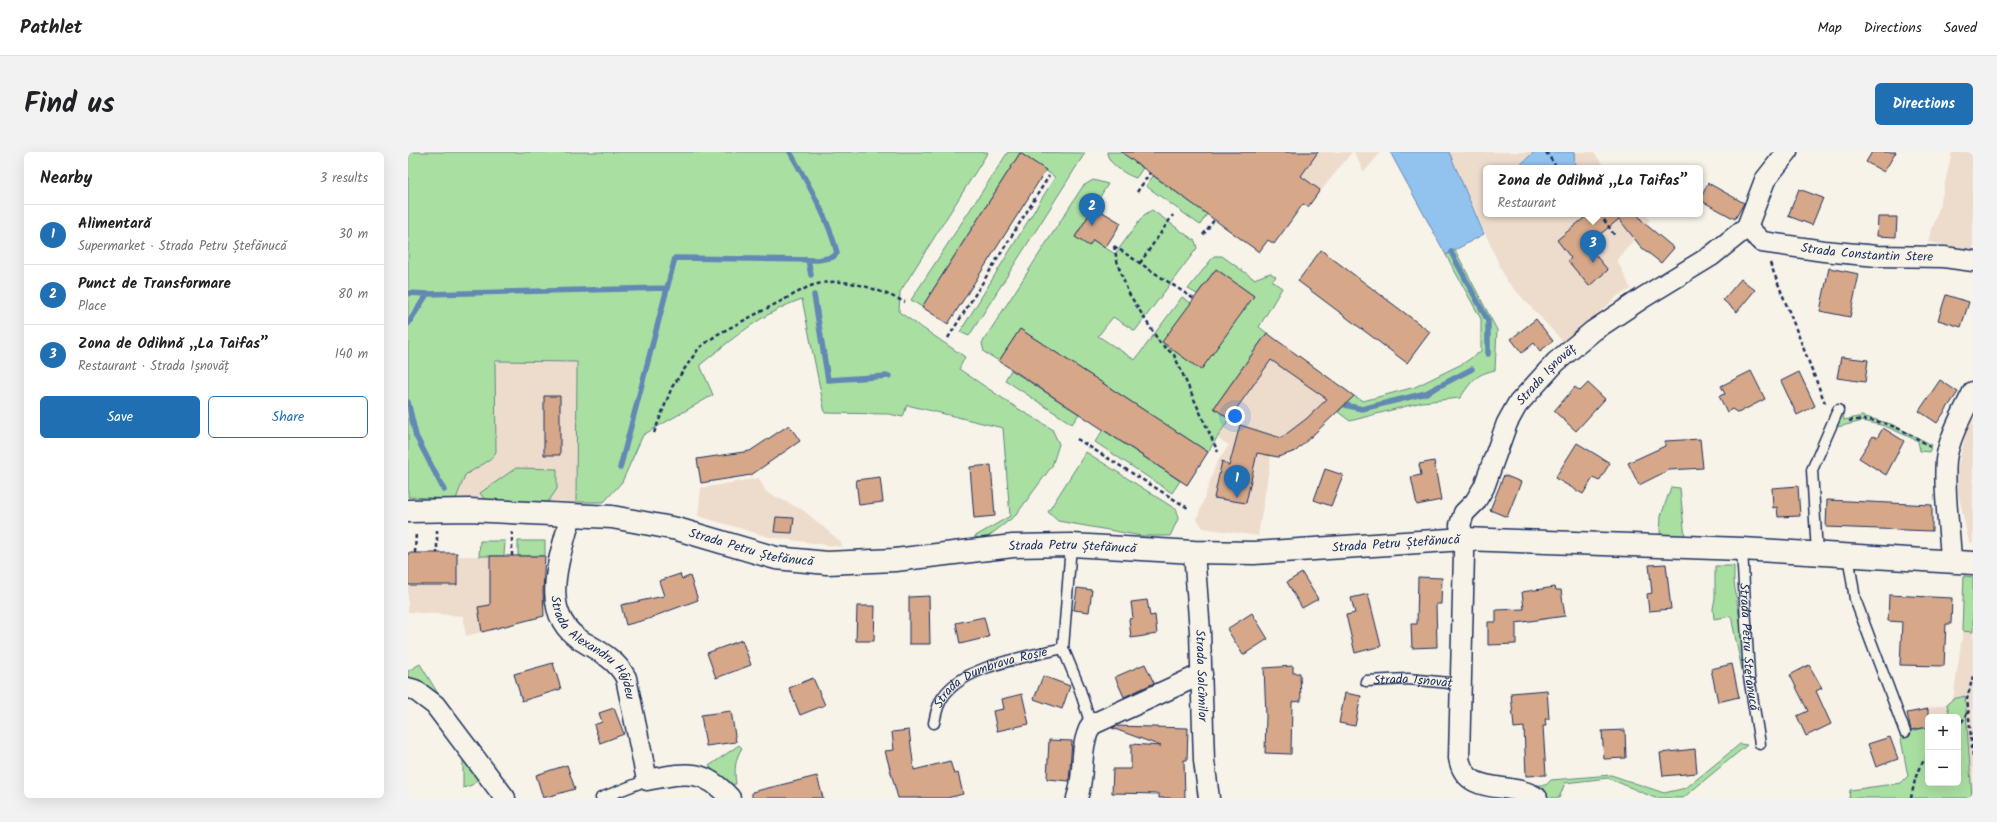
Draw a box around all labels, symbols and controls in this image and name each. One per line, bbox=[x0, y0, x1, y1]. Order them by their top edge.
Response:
text: Pathlet bbox=[20, 13, 82, 43]
text: Map bbox=[1817, 17, 1842, 39]
text: Directions bbox=[1864, 17, 1922, 39]
text: Saved bbox=[1944, 17, 1977, 39]
text: Find us bbox=[24, 82, 115, 127]
button: Directions bbox=[1875, 83, 1973, 125]
text: Nearby bbox=[40, 165, 92, 192]
popup bbox=[1483, 165, 1703, 217]
text: 3 results bbox=[320, 168, 368, 189]
text: Zona de Odihnă „La Taifas” bbox=[1498, 169, 1688, 193]
pin: 2 bbox=[1079, 193, 1105, 226]
text: Restaurant bbox=[1498, 193, 1556, 214]
text: Alimentară bbox=[78, 212, 151, 236]
text: 1 bbox=[51, 224, 55, 245]
text: 30 m bbox=[339, 224, 368, 245]
pin: 3 bbox=[1580, 230, 1606, 263]
text: Supermarket · Strada Petru Ștefănucă bbox=[78, 236, 287, 257]
street label: Strada Constantin Stere bbox=[1800, 237, 1934, 267]
text: Punct de Transformare bbox=[78, 272, 231, 296]
text: 2 bbox=[49, 284, 57, 305]
text: 80 m bbox=[338, 284, 368, 305]
text: Place bbox=[78, 296, 106, 317]
text: Zona de Odihnă „La Taifas” bbox=[78, 332, 269, 356]
street label: Strada Ișnovăț bbox=[1511, 338, 1582, 410]
text: 3 bbox=[49, 344, 57, 365]
text: 140 m bbox=[335, 344, 368, 365]
text: Restaurant · Strada Ișnovăț bbox=[78, 356, 229, 377]
button: Save bbox=[40, 396, 200, 438]
button: Share bbox=[208, 396, 368, 438]
your location bbox=[1225, 406, 1245, 426]
pin: 1 bbox=[1224, 465, 1250, 498]
street label: Strada Petru Ștefănucă bbox=[686, 522, 816, 572]
street label: Strada Petru Ștefănucă bbox=[1331, 529, 1462, 558]
street label: Strada Petru Ștefănucă bbox=[1007, 534, 1139, 559]
street label: Strada Petru Ștefănucă bbox=[1733, 582, 1765, 714]
street label: Strada Alexandru Hâjdeu bbox=[545, 595, 641, 702]
street label: Strada Salcîmilor bbox=[1189, 629, 1213, 723]
street label: Strada Dumbrava Roșie bbox=[928, 641, 1050, 711]
street label: Strada Ișnovăț bbox=[1373, 668, 1454, 694]
map controls bbox=[1925, 714, 1961, 786]
button: + bbox=[1925, 714, 1961, 750]
button: − bbox=[1925, 750, 1961, 786]

